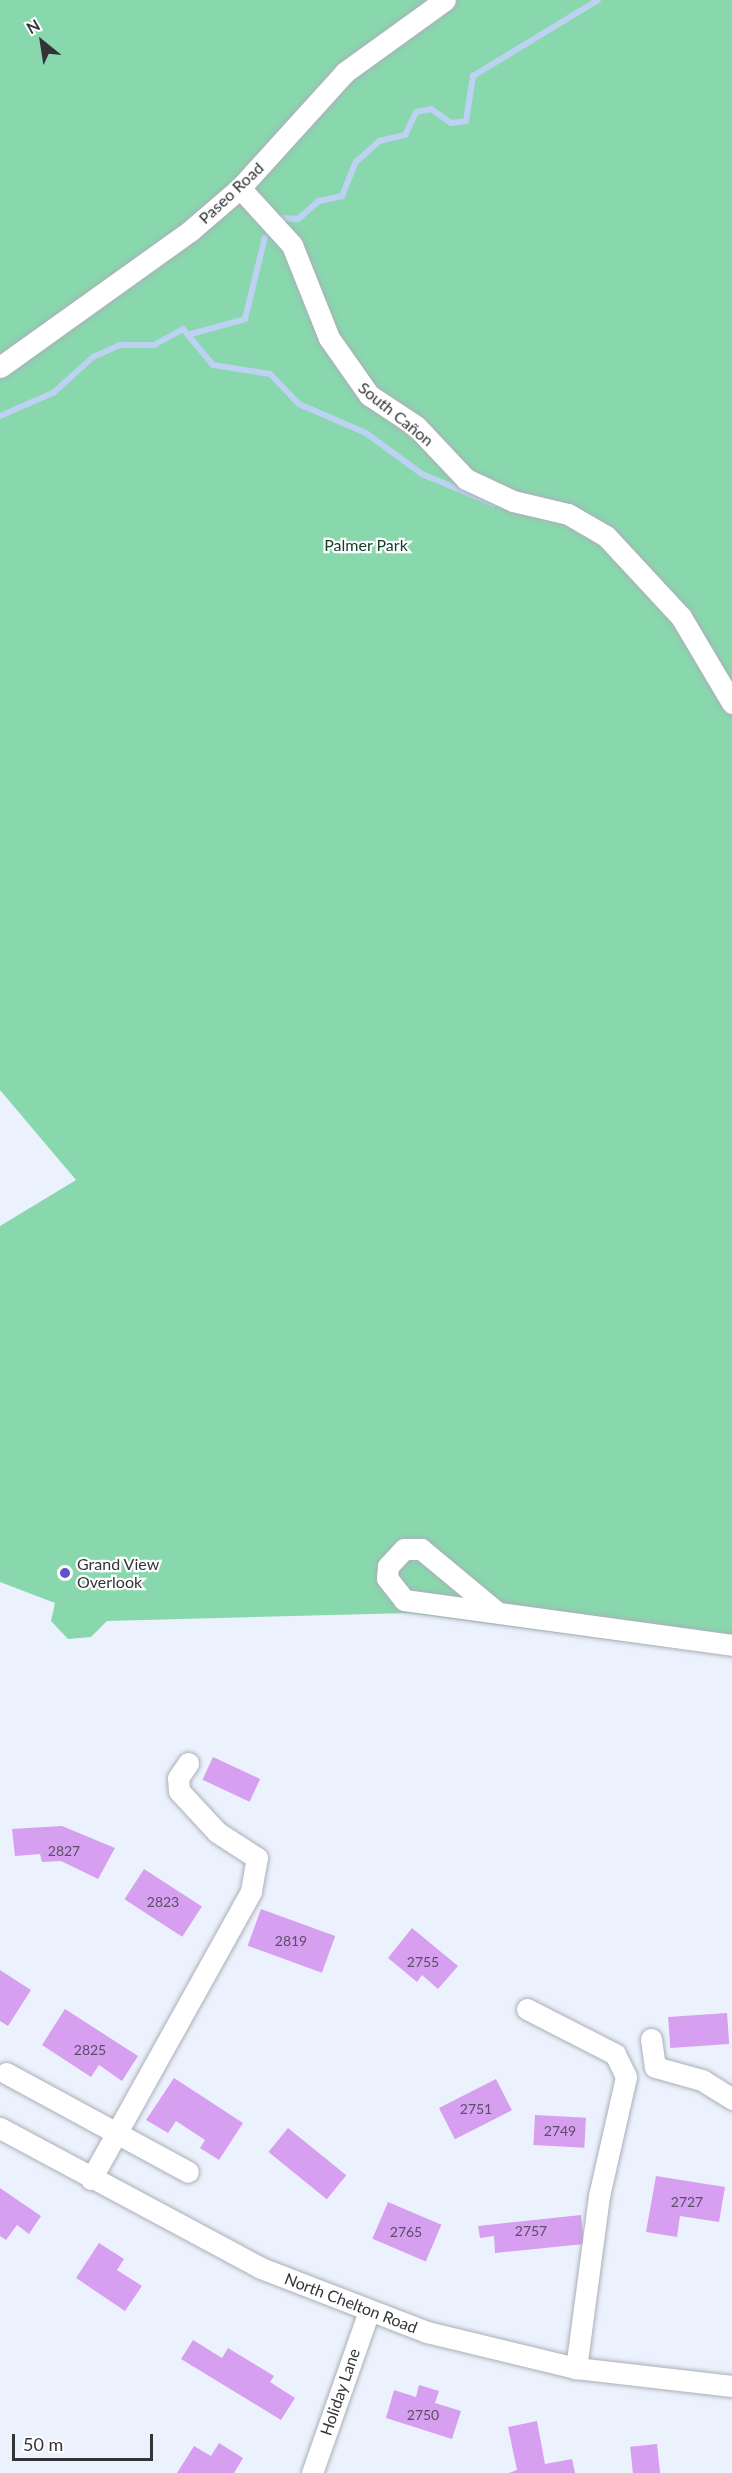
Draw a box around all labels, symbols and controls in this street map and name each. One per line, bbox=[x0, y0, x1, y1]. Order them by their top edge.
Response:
north arrow bbox=[12, 12, 72, 72]
text: N bbox=[23, 15, 43, 37]
street label: Paseo Road bbox=[195, 158, 267, 228]
street label: South Cañon bbox=[355, 378, 437, 450]
park label: Palmer Park bbox=[324, 535, 408, 555]
place label: Grand View Overlook bbox=[77, 1554, 160, 1592]
marker: Grand View Overlook bbox=[58, 1566, 72, 1580]
house number: 2827 bbox=[48, 1843, 80, 1859]
house number: 2823 bbox=[147, 1894, 179, 1910]
house number: 2819 bbox=[275, 1933, 307, 1949]
house number: 2755 bbox=[407, 1954, 439, 1970]
house number: 2825 bbox=[74, 2042, 106, 2058]
house number: 2751 bbox=[460, 2101, 492, 2117]
house number: 2749 bbox=[544, 2123, 576, 2139]
house number: 2727 bbox=[671, 2194, 703, 2210]
house number: 2757 bbox=[515, 2223, 547, 2239]
house number: 2765 bbox=[390, 2224, 422, 2240]
street label: North Chelton Road bbox=[282, 2269, 420, 2337]
street label: Holiday Lane bbox=[316, 2346, 364, 2438]
house number: 2750 bbox=[407, 2407, 439, 2423]
scale bar bbox=[15, 2422, 156, 2460]
text: 50 m bbox=[23, 2433, 63, 2455]

